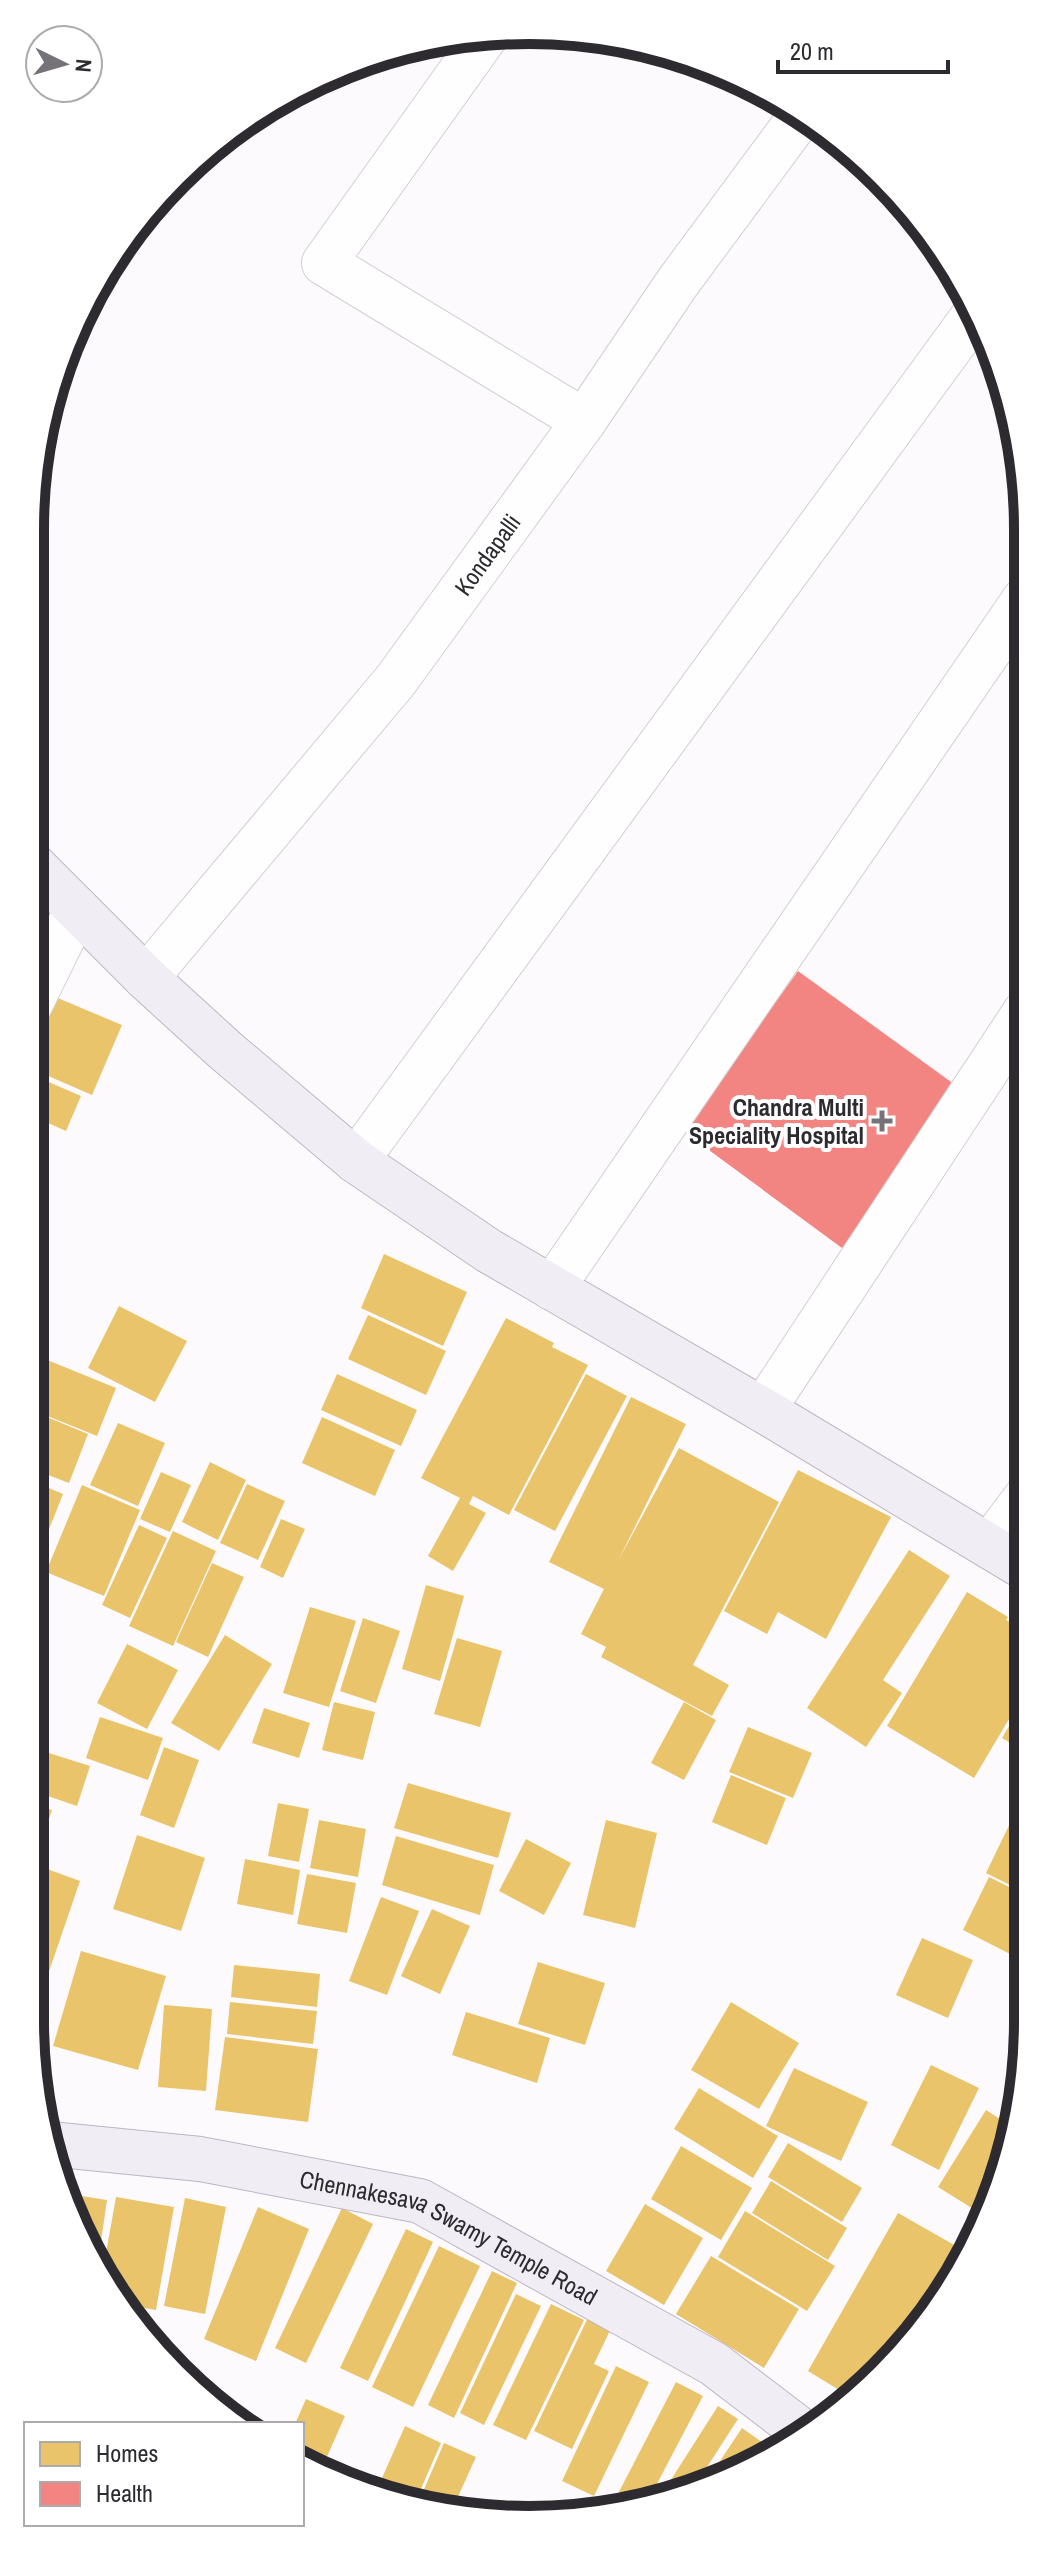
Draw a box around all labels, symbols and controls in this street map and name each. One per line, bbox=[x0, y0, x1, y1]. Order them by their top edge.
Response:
north arrow bbox=[24, 24, 104, 104]
scale bar bbox=[778, 24, 948, 74]
text: 20 m bbox=[790, 35, 834, 67]
text: N bbox=[68, 58, 99, 74]
street label: Kondapalli bbox=[447, 507, 527, 602]
place label: Chandra Multi Speciality Hospital bbox=[689, 1091, 864, 1151]
marker: Chandra Multi Speciality Hospital bbox=[871, 1110, 893, 1132]
street label: Chennakesava Swamy Temple Road bbox=[297, 2162, 603, 2312]
legend bbox=[24, 2422, 304, 2526]
text: Homes bbox=[96, 2437, 158, 2469]
text: Health bbox=[96, 2477, 153, 2509]

